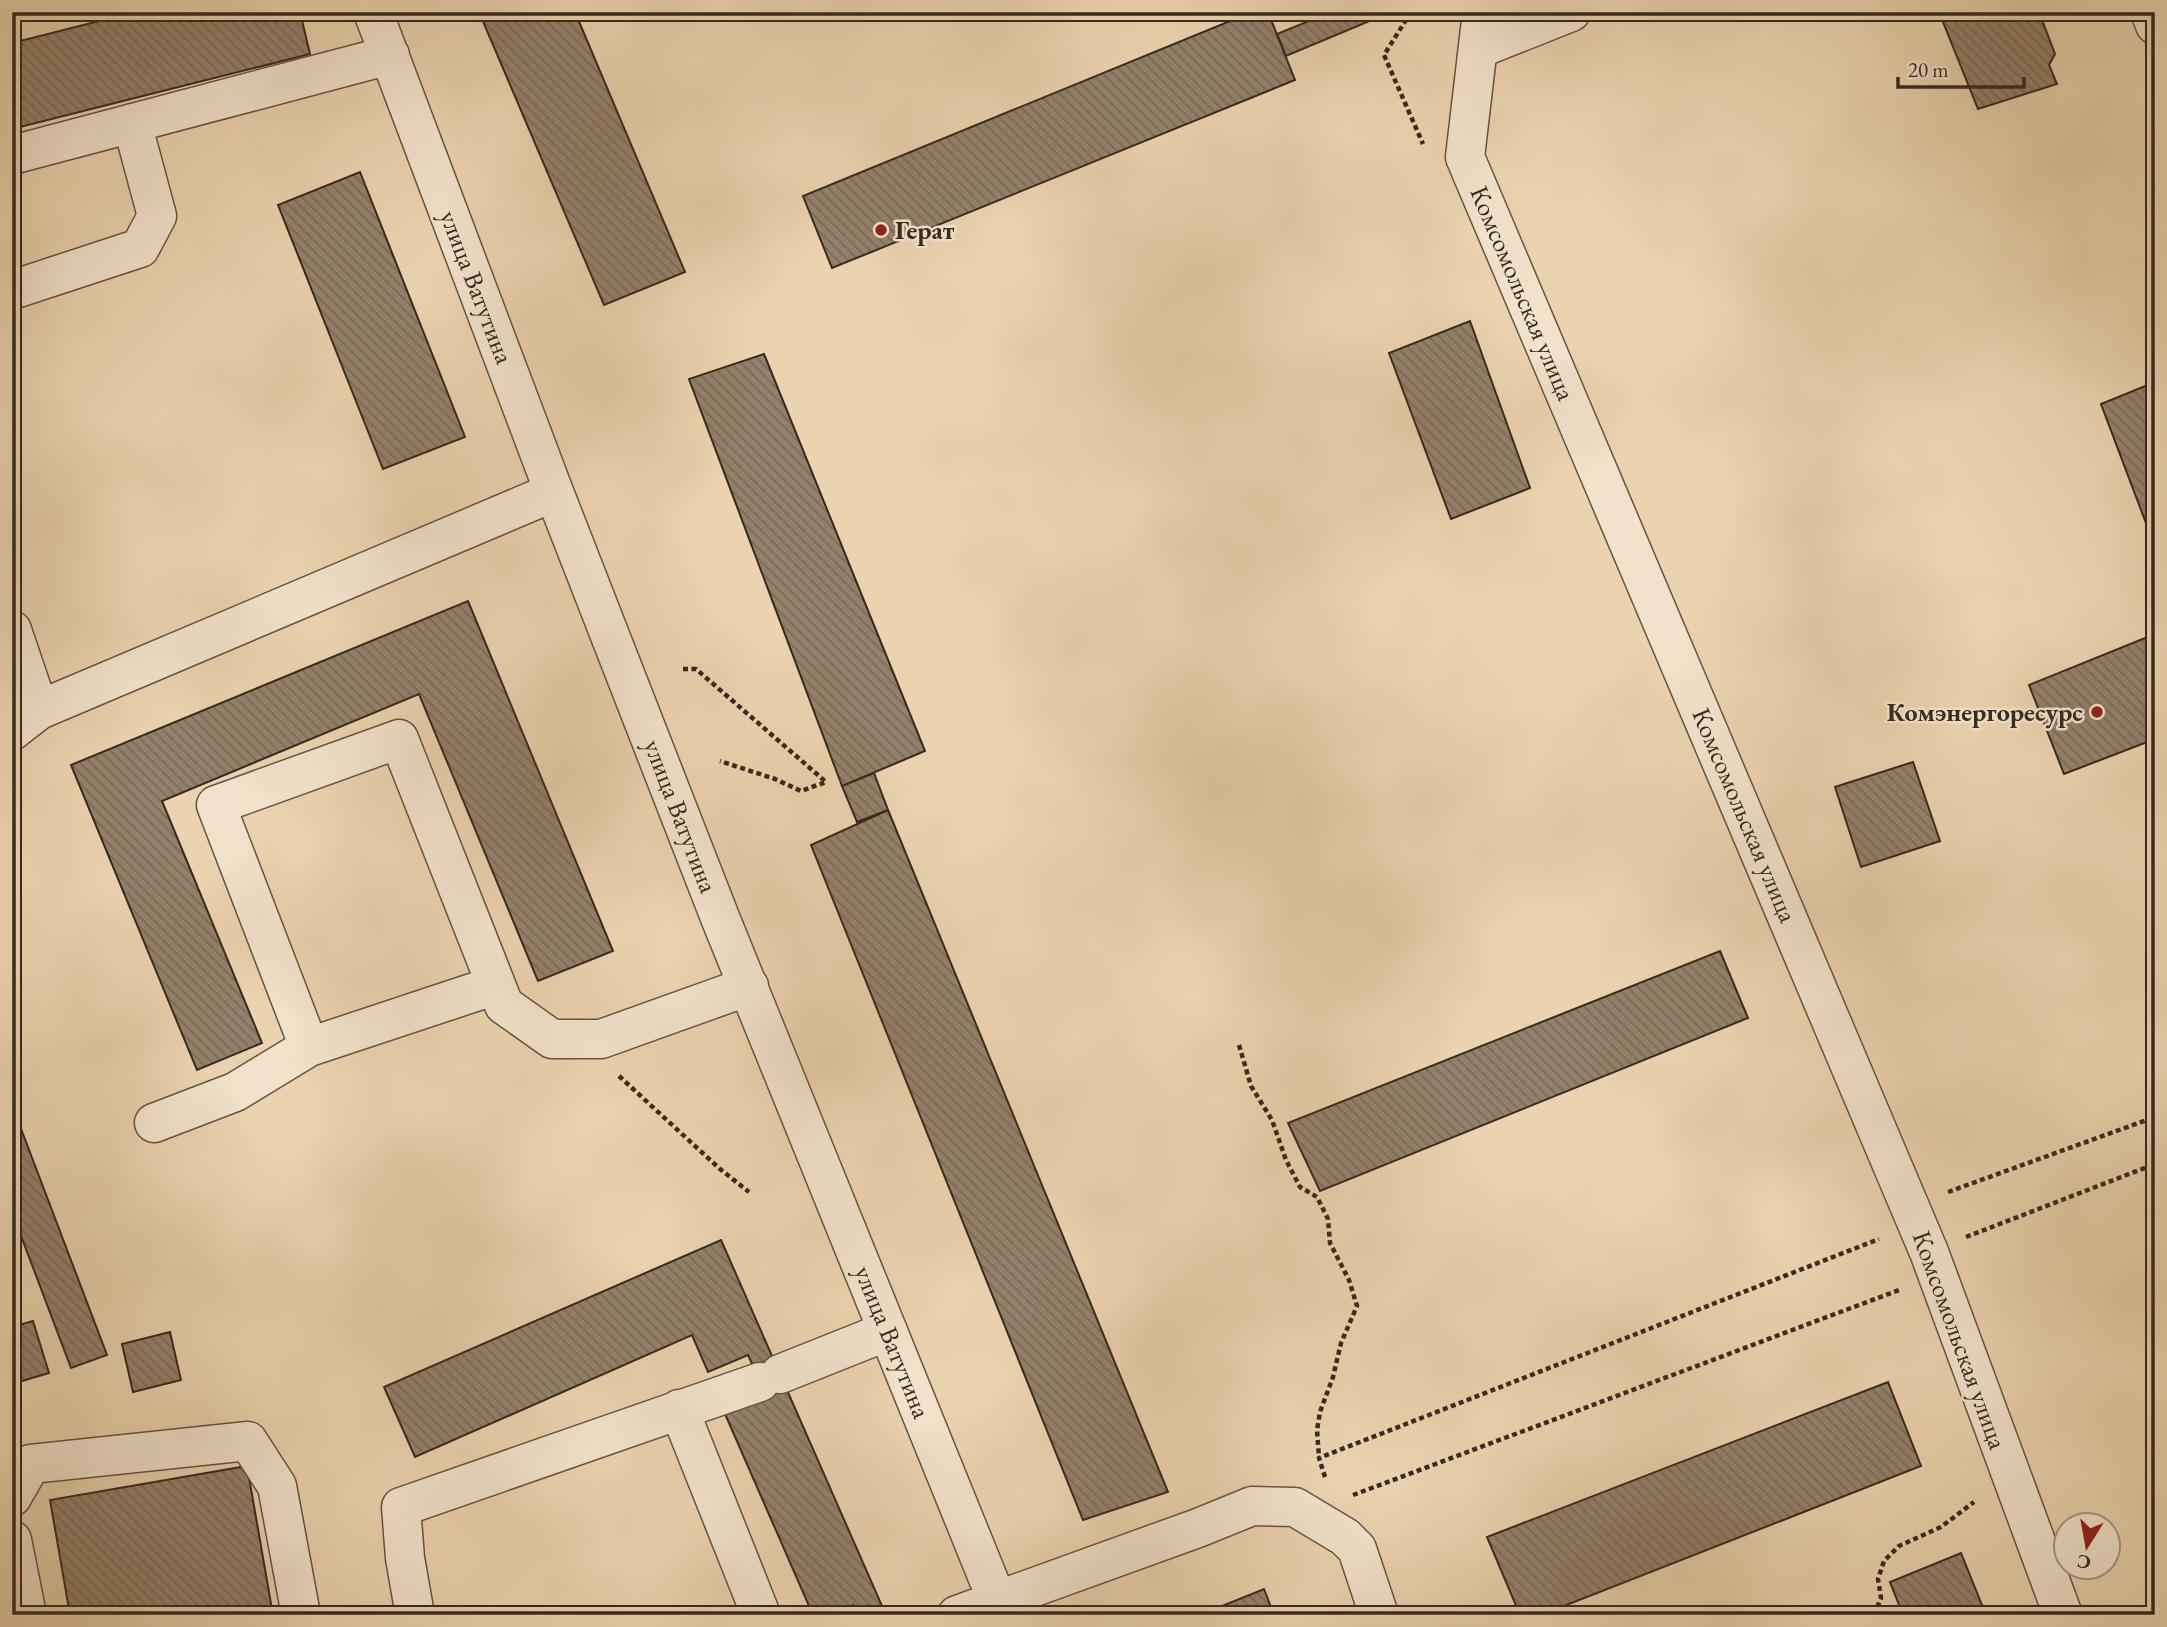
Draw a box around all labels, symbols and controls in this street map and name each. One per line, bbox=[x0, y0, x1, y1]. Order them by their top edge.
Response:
scale bar bbox=[1898, 46, 2024, 90]
text: 20 m bbox=[1908, 56, 1949, 83]
street label: Комсомольская улица bbox=[1462, 181, 1584, 406]
street label: улица Ватутина bbox=[432, 205, 522, 369]
place label: Герат bbox=[895, 213, 955, 247]
marker: Герат bbox=[873, 222, 889, 238]
place label: Комэнергоресурс bbox=[1887, 695, 2083, 729]
street label: Комсомольская улица bbox=[1684, 703, 1806, 928]
marker: Комэнергоресурс bbox=[2089, 704, 2105, 720]
street label: улица Ватутина bbox=[636, 734, 726, 898]
street label: Комсомольская улица bbox=[1905, 1226, 2015, 1454]
street label: улица Ватутина bbox=[847, 1261, 939, 1424]
north arrow bbox=[2052, 1512, 2122, 1582]
text: С bbox=[2075, 1549, 2093, 1576]

